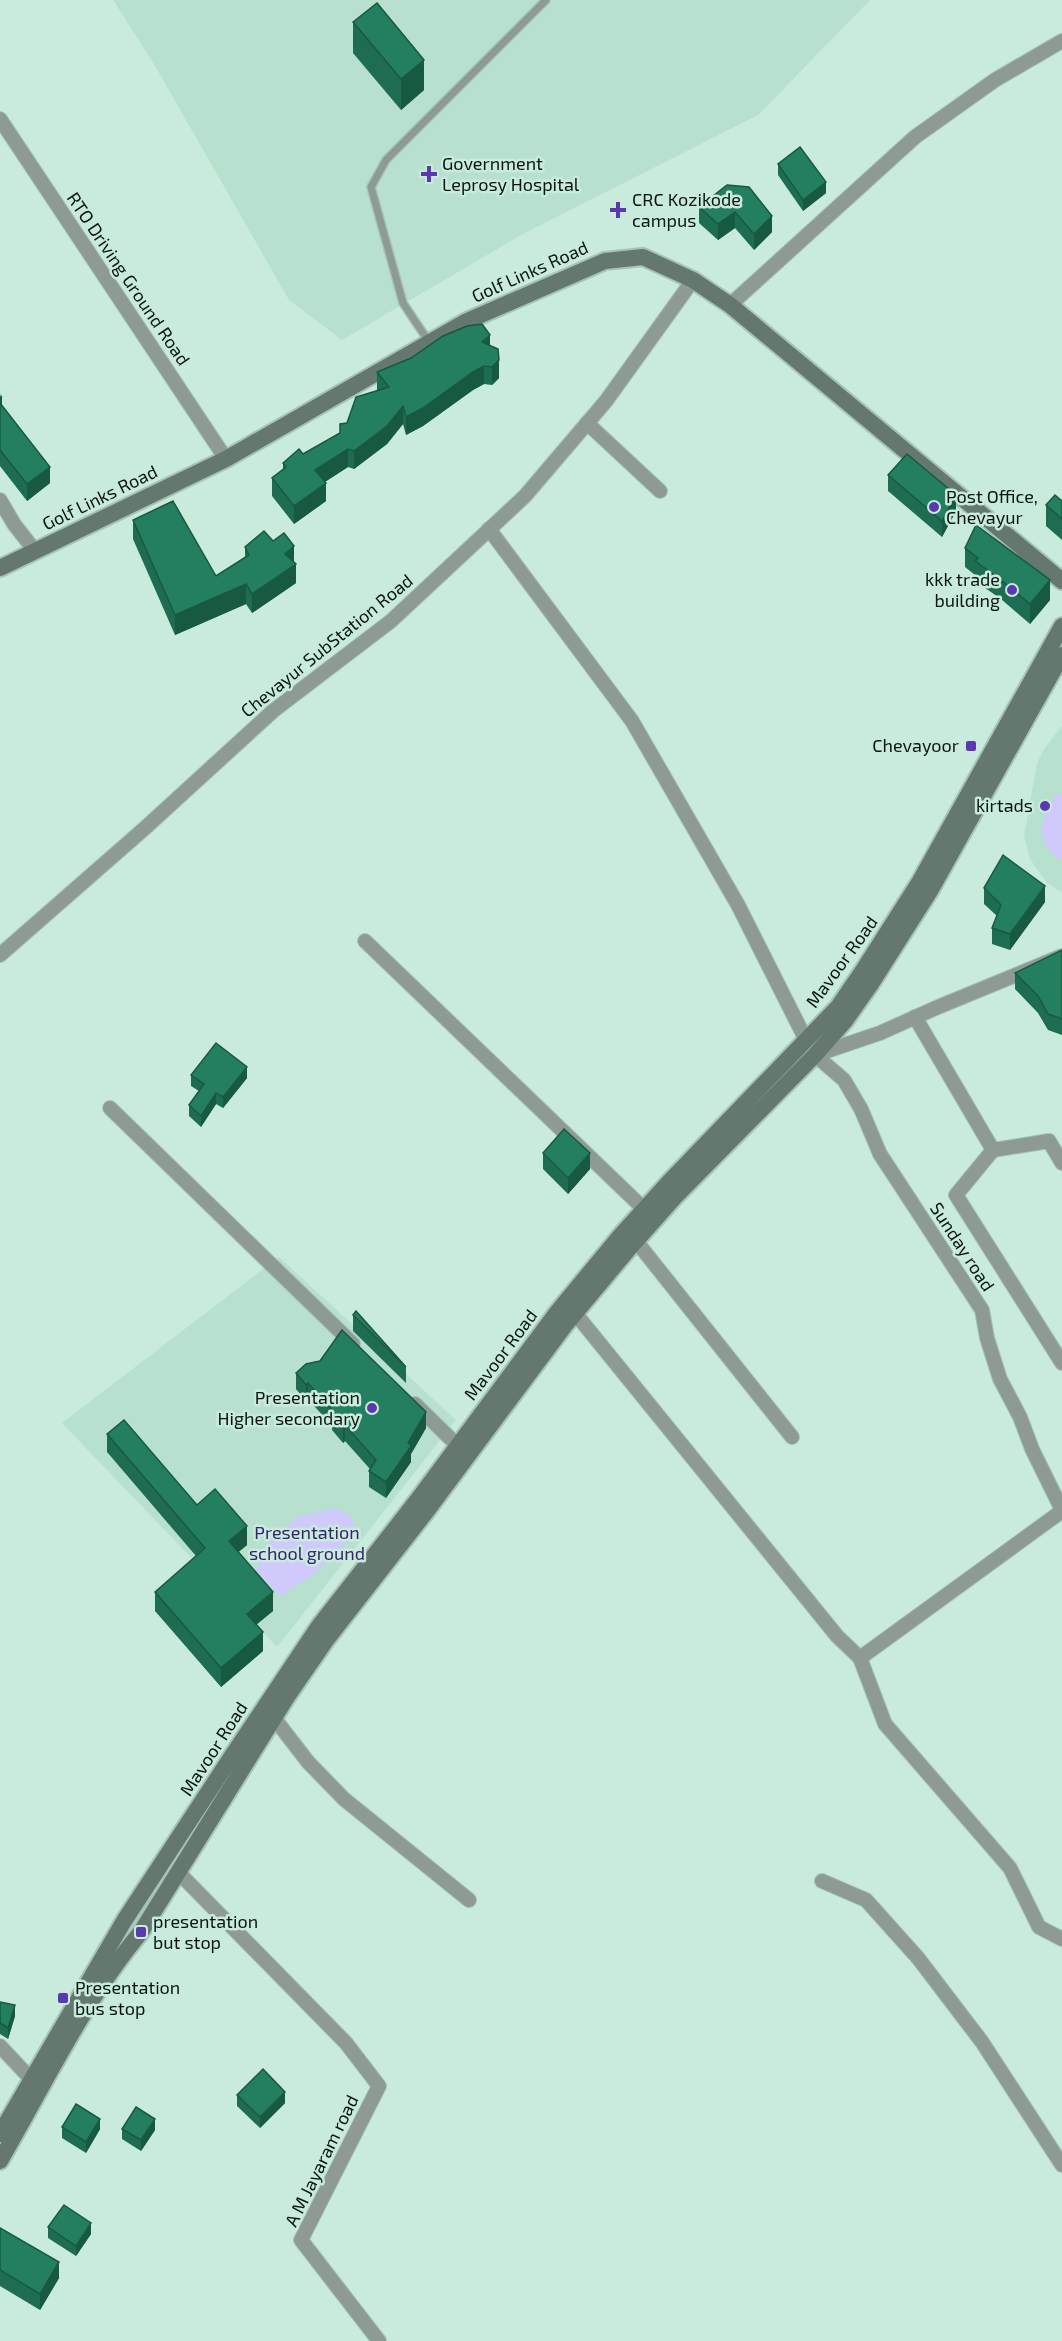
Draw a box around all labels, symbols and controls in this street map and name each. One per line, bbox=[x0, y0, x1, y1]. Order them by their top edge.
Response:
place label: Government Leprosy Hospital bbox=[442, 152, 580, 195]
marker: Government Leprosy Hospital bbox=[420, 165, 438, 183]
street label: RTO Driving Ground Road bbox=[63, 188, 195, 369]
place label: CRC Kozikode campus bbox=[632, 188, 741, 231]
marker: CRC Kozikode campus bbox=[609, 201, 627, 219]
street label: Golf Links Road bbox=[468, 236, 591, 307]
street label: Golf Links Road bbox=[38, 460, 161, 534]
place label: Post Office, Chevayur bbox=[946, 485, 1038, 528]
marker: Post Office, Chevayur bbox=[927, 500, 941, 514]
place label: kkk trade building bbox=[925, 568, 1000, 611]
street label: Chevayur SubStation Road bbox=[236, 569, 417, 721]
marker: kkk trade building bbox=[1005, 583, 1019, 597]
place label: Chevayoor bbox=[872, 734, 959, 756]
marker: Chevayoor bbox=[964, 739, 978, 753]
place label: kirtads bbox=[976, 794, 1033, 816]
marker: kirtads bbox=[1038, 799, 1052, 813]
street label: Mavoor Road bbox=[801, 911, 882, 1012]
street label: Sunday road bbox=[926, 1198, 1000, 1295]
street label: Mavoor Road bbox=[459, 1305, 541, 1404]
place label: Presentation Higher secondary bbox=[217, 1386, 360, 1429]
marker: Presentation Higher secondary bbox=[365, 1401, 379, 1415]
park label: Presentation school ground bbox=[249, 1521, 365, 1564]
street label: Mavoor Road bbox=[175, 1697, 252, 1800]
place label: presentation but stop bbox=[153, 1910, 258, 1953]
marker: presentation but stop bbox=[134, 1925, 148, 1939]
place label: Presentation bus stop bbox=[75, 1976, 180, 2019]
marker: Presentation bus stop bbox=[56, 1991, 70, 2005]
street label: A M Jayaram road bbox=[280, 2091, 363, 2230]

